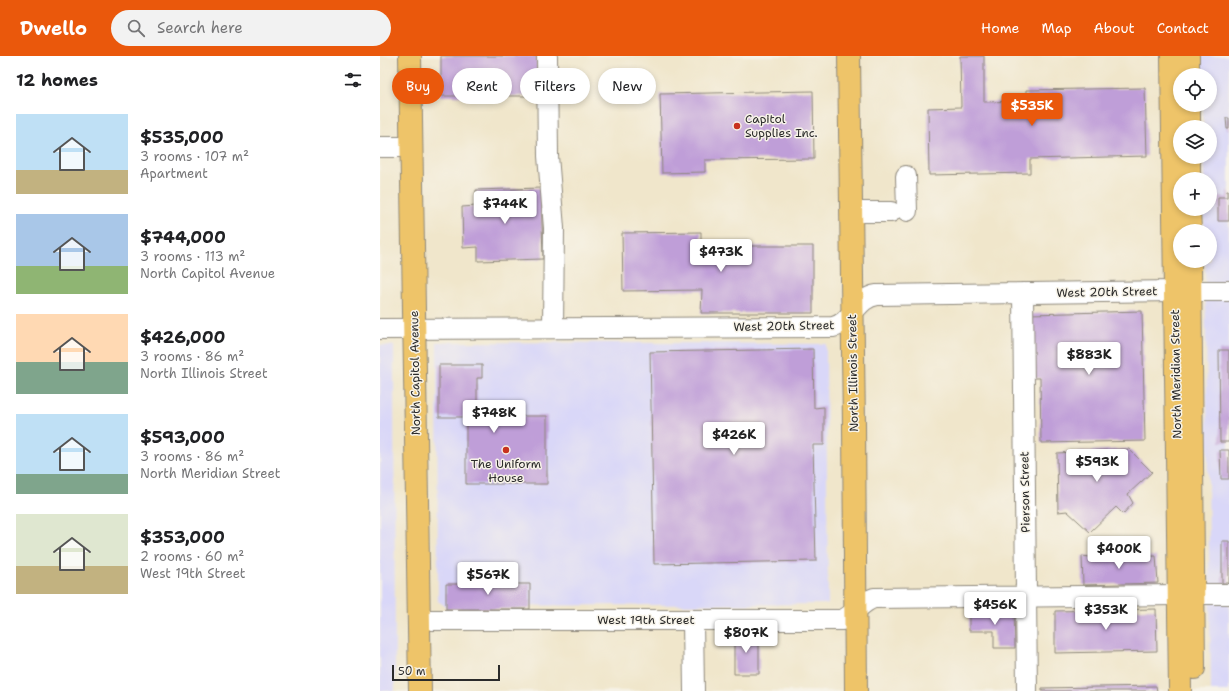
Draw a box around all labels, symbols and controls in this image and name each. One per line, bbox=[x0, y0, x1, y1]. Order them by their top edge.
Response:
search box bbox=[111, 10, 391, 46]
text: Dwello bbox=[20, 16, 87, 41]
icon: search bbox=[125, 17, 147, 39]
text: Search here bbox=[157, 18, 243, 38]
text: Home bbox=[981, 19, 1020, 37]
text: Map bbox=[1042, 19, 1072, 37]
text: About bbox=[1094, 19, 1135, 37]
text: Contact bbox=[1157, 19, 1209, 37]
chip: Buy bbox=[392, 68, 444, 104]
chip: Rent bbox=[452, 68, 512, 104]
chip: Filters bbox=[520, 68, 590, 104]
chip: New bbox=[598, 68, 656, 104]
map controls bbox=[1173, 68, 1217, 268]
button: locate bbox=[1173, 68, 1217, 112]
text: 12 homes bbox=[16, 69, 98, 91]
icon: filters bbox=[342, 69, 364, 91]
pin: $535K bbox=[1004, 93, 1060, 127]
text: $535K bbox=[1011, 97, 1053, 114]
place label: Capitol Supplies Inc. bbox=[745, 111, 818, 141]
button: layers bbox=[1173, 120, 1217, 164]
marker: Capitol Supplies Inc. bbox=[732, 121, 742, 131]
text: $535,000 bbox=[140, 126, 224, 148]
icon: home bbox=[48, 130, 96, 178]
text: 3 rooms · 107 m² bbox=[140, 148, 249, 165]
text: Apartment bbox=[140, 165, 208, 182]
button: + bbox=[1173, 172, 1217, 216]
pin: $744K bbox=[477, 191, 533, 225]
text: $744K bbox=[483, 195, 527, 212]
button: − bbox=[1173, 224, 1217, 268]
text: $744,000 bbox=[140, 226, 226, 248]
icon: home bbox=[48, 230, 96, 278]
pin: $473K bbox=[693, 239, 749, 273]
text: $473K bbox=[699, 243, 743, 260]
text: 3 rooms · 113 m² bbox=[140, 248, 245, 265]
text: North Capitol Avenue bbox=[140, 265, 275, 282]
street label: West 20th Street bbox=[1056, 283, 1158, 301]
street label: North Meridian Street bbox=[1167, 309, 1185, 439]
street label: North Capitol Avenue bbox=[406, 310, 424, 436]
street label: North Illinois Street bbox=[844, 314, 862, 432]
street label: West 20th Street bbox=[733, 317, 835, 335]
text: $426,000 bbox=[140, 326, 225, 348]
icon: home bbox=[48, 330, 96, 378]
pin: $883K bbox=[1061, 342, 1117, 376]
text: $883K bbox=[1066, 346, 1112, 363]
text: 3 rooms · 86 m² bbox=[140, 348, 244, 365]
text: North Illinois Street bbox=[140, 365, 268, 382]
pin: $748K bbox=[466, 400, 522, 434]
text: $748K bbox=[472, 404, 516, 421]
pin: $426K bbox=[706, 422, 762, 456]
text: $593,000 bbox=[140, 426, 225, 448]
text: $426K bbox=[712, 426, 756, 443]
icon: home bbox=[48, 430, 96, 478]
marker: The Uniform House bbox=[501, 445, 511, 455]
text: 3 rooms · 86 m² bbox=[140, 448, 244, 465]
pin: $593K bbox=[1069, 449, 1125, 483]
street label: Pierson Street bbox=[1016, 451, 1034, 533]
text: $593K bbox=[1075, 453, 1119, 470]
place label: The Uniform House bbox=[471, 456, 541, 486]
text: North Meridian Street bbox=[140, 465, 280, 482]
text: $353,000 bbox=[140, 526, 225, 548]
icon: home bbox=[48, 530, 96, 578]
pin: $400K bbox=[1091, 536, 1147, 570]
text: $400K bbox=[1097, 540, 1141, 557]
text: 2 rooms · 60 m² bbox=[140, 548, 244, 565]
pin: $567K bbox=[460, 562, 516, 596]
text: West 19th Street bbox=[140, 565, 246, 582]
text: $567K bbox=[466, 566, 510, 583]
pin: $456K bbox=[967, 592, 1023, 626]
text: $456K bbox=[973, 596, 1017, 613]
pin: $353K bbox=[1078, 597, 1134, 631]
text: $353K bbox=[1084, 601, 1128, 618]
street label: West 19th Street bbox=[597, 612, 695, 628]
pin: $807K bbox=[718, 620, 774, 654]
text: $807K bbox=[724, 624, 768, 641]
scale bar bbox=[392, 663, 500, 682]
text: 50 m bbox=[398, 664, 426, 679]

